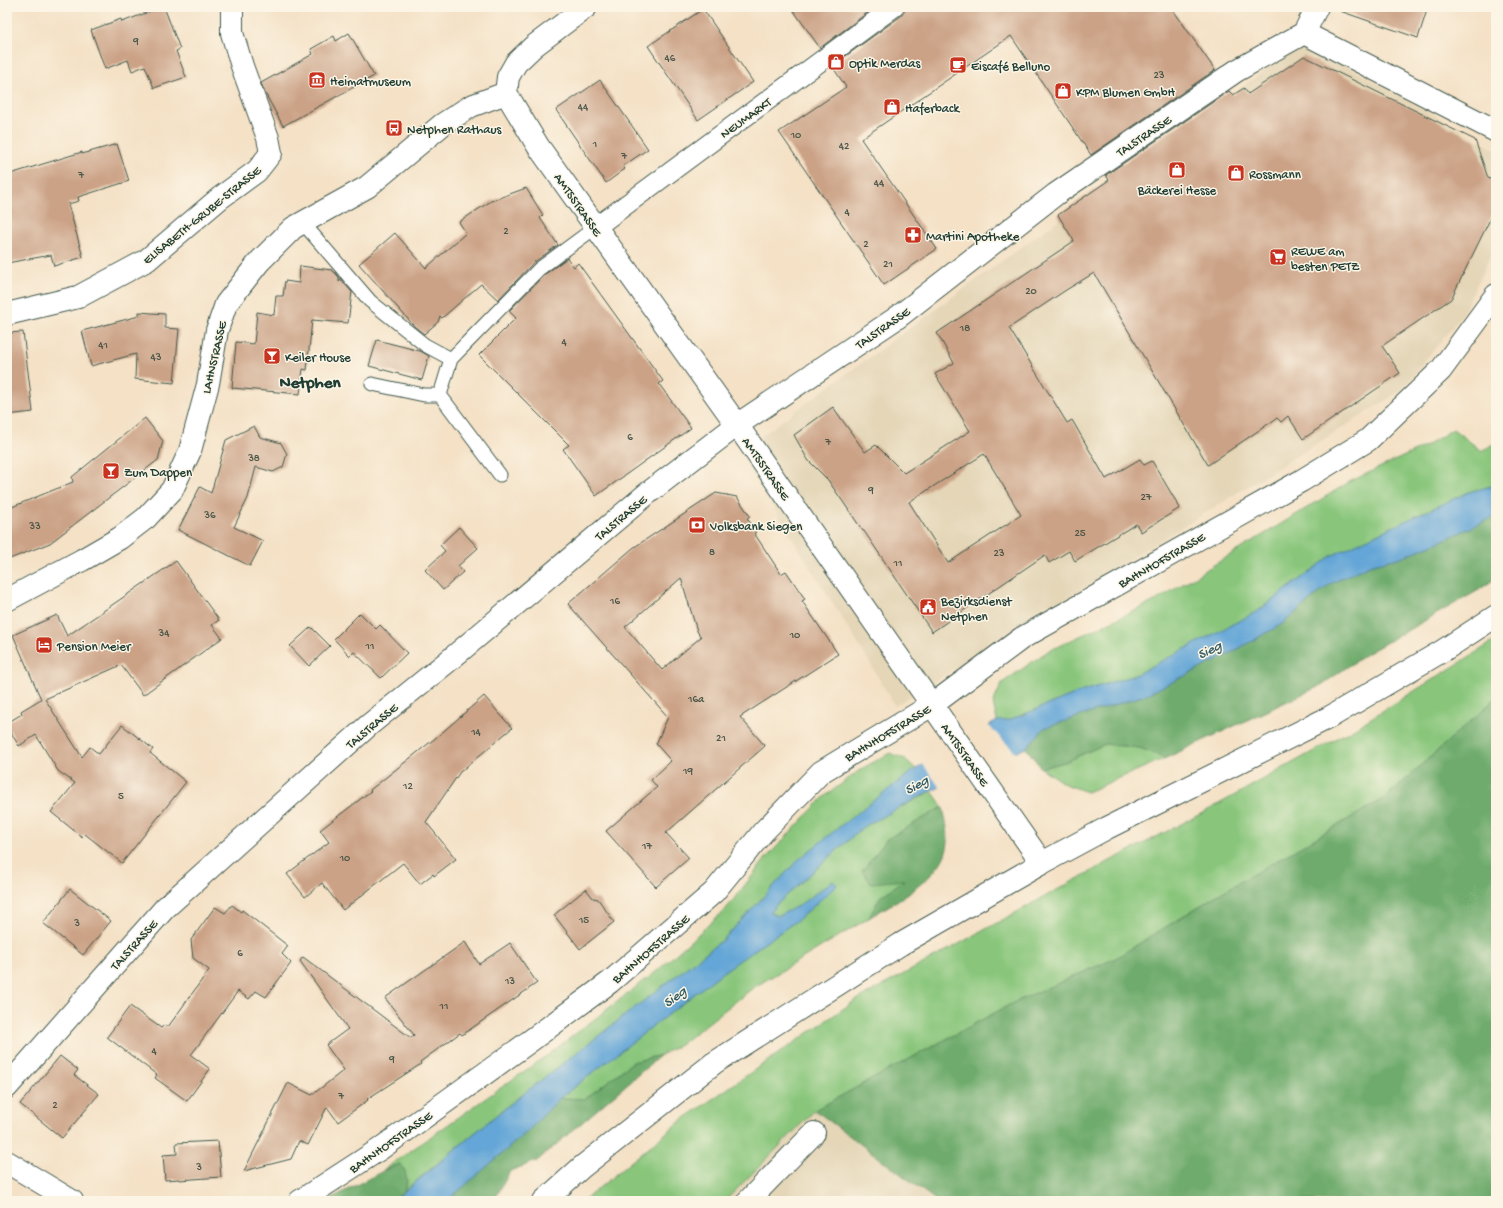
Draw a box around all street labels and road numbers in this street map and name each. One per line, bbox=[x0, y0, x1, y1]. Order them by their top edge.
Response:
street label: NEUMARKT bbox=[718, 95, 776, 143]
street label: TALSTRASSE bbox=[1113, 113, 1175, 161]
street label: ELISABETH-GRUBE-STRASSE bbox=[140, 163, 265, 268]
street label: AMTSSTRASSE bbox=[550, 171, 605, 241]
street label: TALSTRASSE bbox=[852, 304, 914, 354]
street label: LAHNSTRASSE bbox=[200, 319, 231, 395]
street label: AMTSSTRASSE bbox=[738, 435, 793, 505]
street label: TALSTRASSE bbox=[592, 492, 651, 546]
street label: BAHNHOFSTRASSE bbox=[1115, 530, 1209, 593]
street label: TALSTRASSE bbox=[343, 700, 402, 754]
street label: BAHNHOFSTRASSE bbox=[842, 702, 935, 766]
street label: AMTSSTRASSE bbox=[937, 721, 992, 791]
street label: BAHNHOFSTRASSE bbox=[609, 912, 694, 988]
street label: TALSTRASSE bbox=[108, 917, 162, 975]
street label: BAHNHOFSTRASSE bbox=[346, 1108, 437, 1178]

